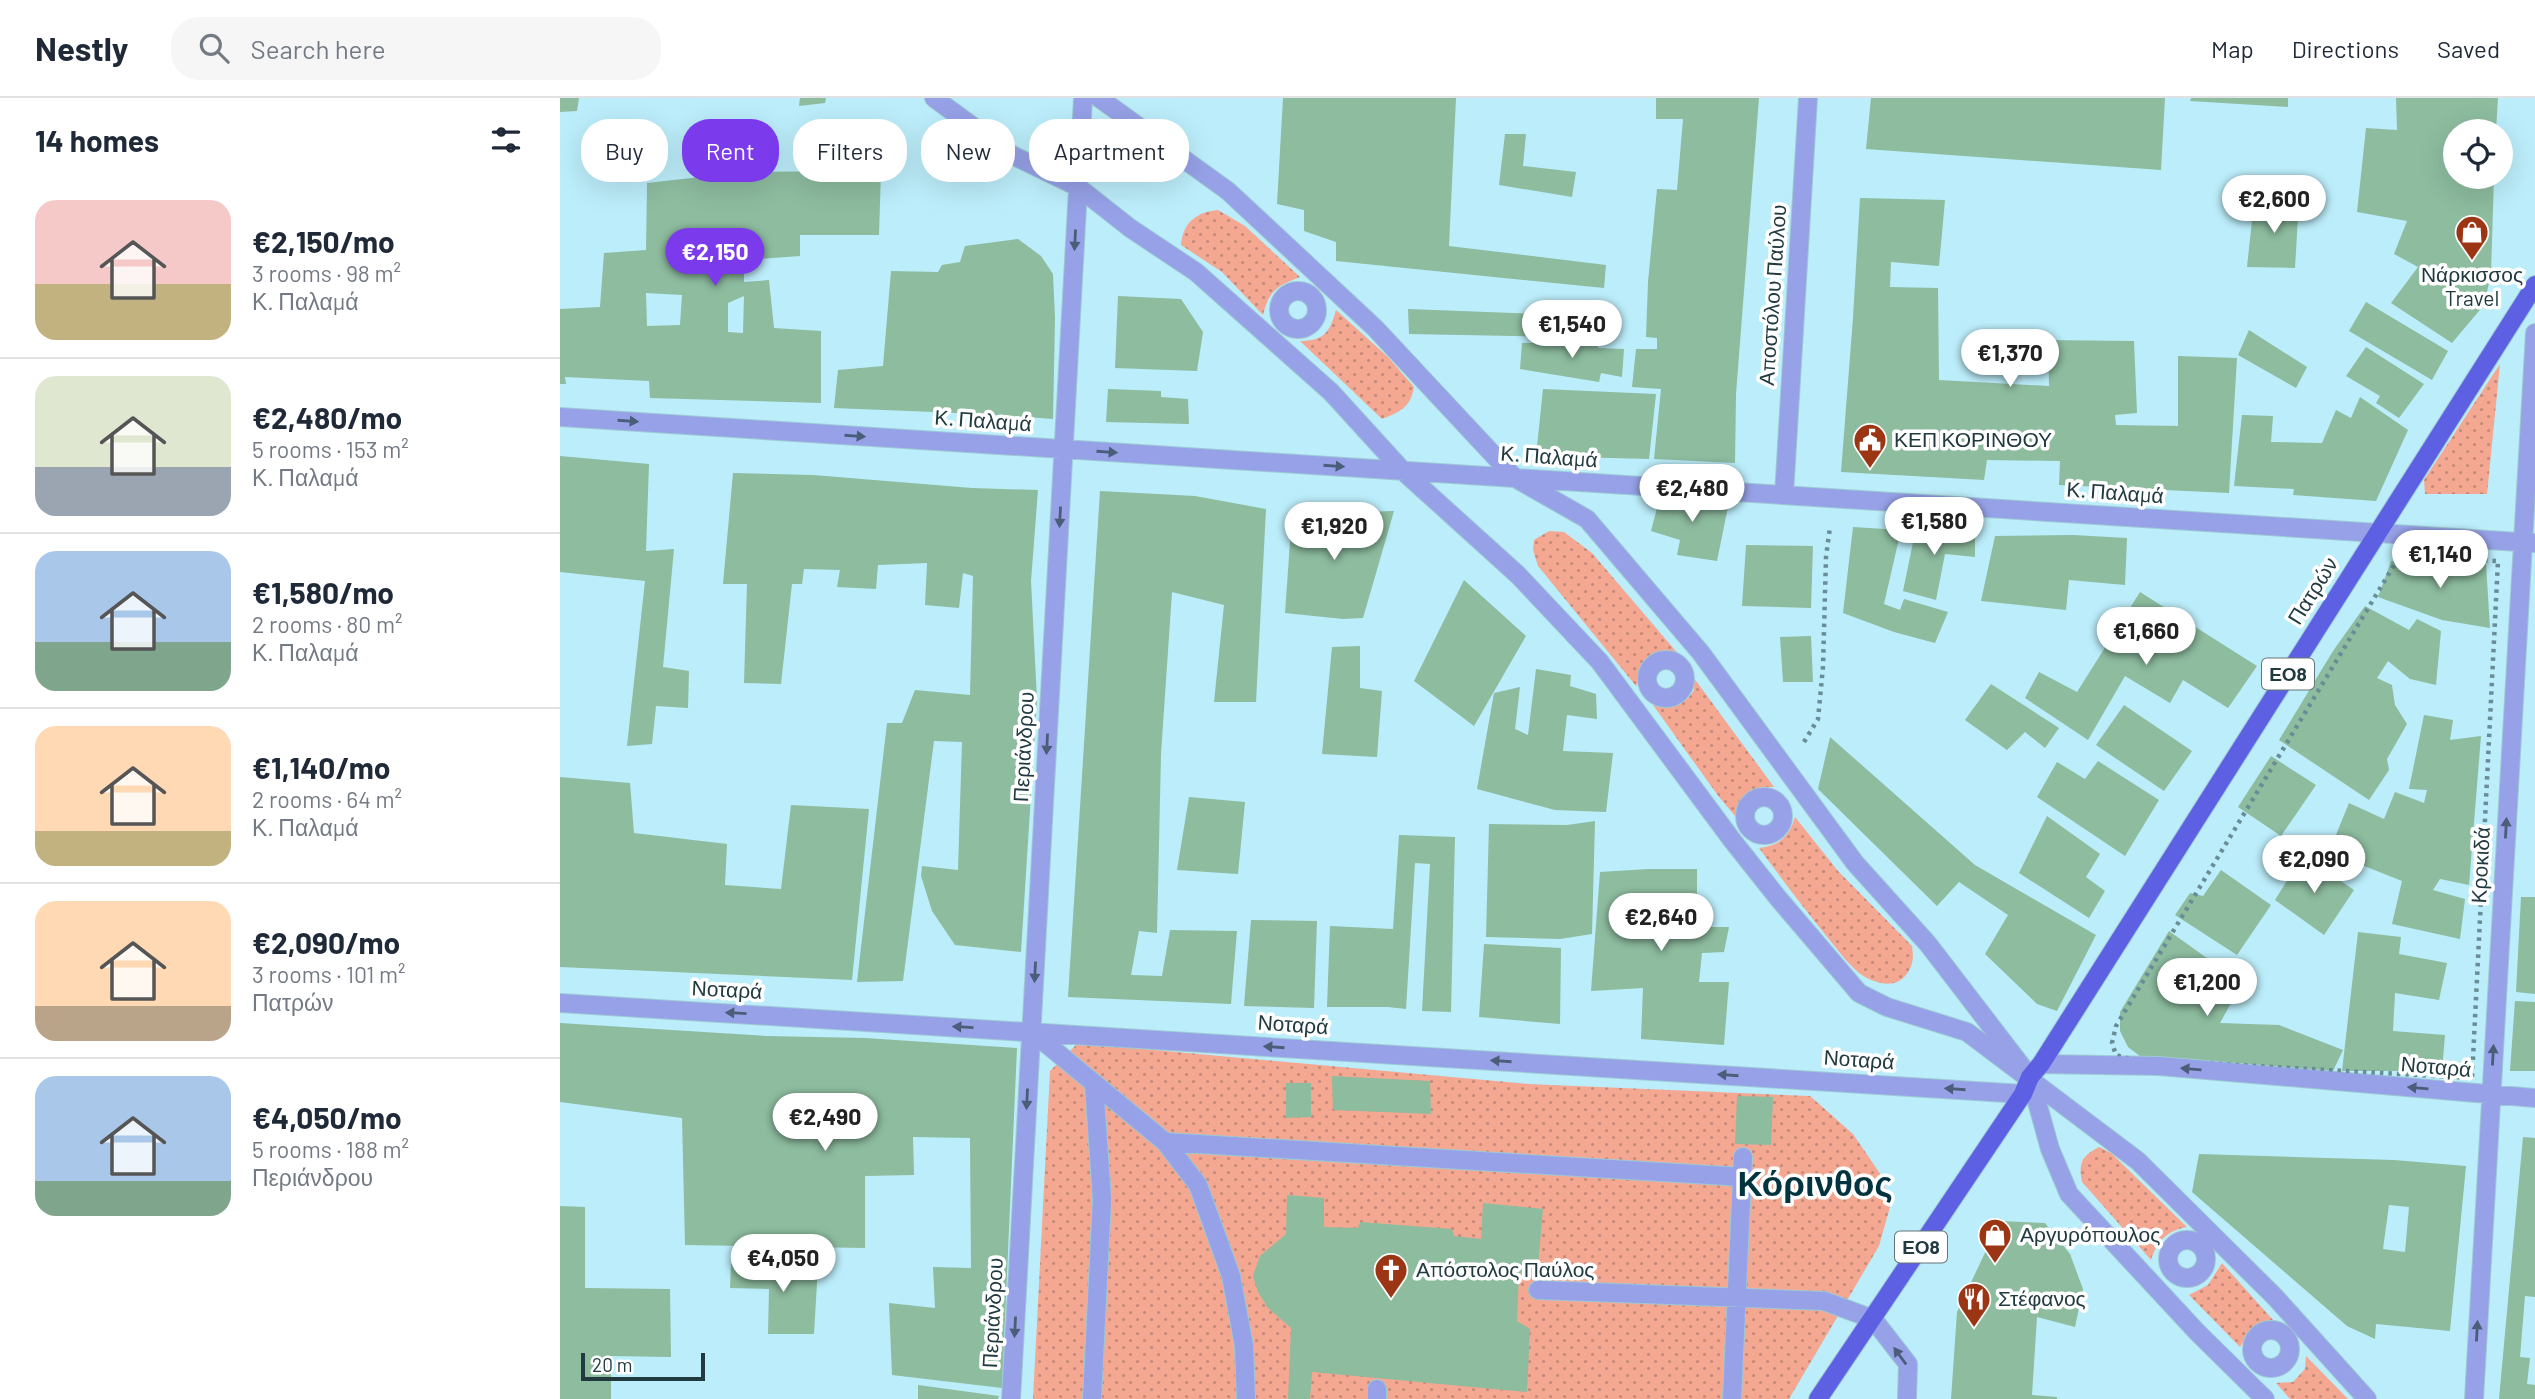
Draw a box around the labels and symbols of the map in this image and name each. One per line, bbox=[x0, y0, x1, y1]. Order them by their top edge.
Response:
pin: €2,600 bbox=[2217, 176, 2331, 235]
street label: Αποστόλου Παύλου bbox=[1753, 204, 1790, 386]
shop icon: Νάρκισσος Travel bbox=[2453, 213, 2491, 262]
pin: €2,150 bbox=[658, 228, 772, 288]
one-way arrow bbox=[1070, 229, 1081, 251]
place label: Νάρκισσος Travel bbox=[2421, 261, 2523, 310]
pin: €1,540 bbox=[1515, 300, 1629, 360]
pin: €1,370 bbox=[1953, 330, 2067, 389]
street label: Κ. Παλαμά bbox=[934, 404, 1032, 435]
one-way arrow bbox=[617, 416, 639, 427]
public building icon: ΚΕΠ ΚΟΡΙΝΘΟΥ bbox=[1851, 421, 1889, 470]
place label: ΚΕΠ ΚΟΡΙΝΘΟΥ bbox=[1894, 426, 2052, 451]
one-way arrow bbox=[844, 431, 866, 442]
street label: Κ. Παλαμά bbox=[1500, 440, 1598, 471]
one-way arrow bbox=[1096, 447, 1118, 458]
one-way arrow bbox=[1323, 461, 1345, 472]
pin: €2,480 bbox=[1635, 464, 1749, 524]
street label: Κ. Παλαμά bbox=[2066, 476, 2164, 507]
pin: €1,580 bbox=[1877, 498, 1991, 557]
pin: €1,920 bbox=[1277, 503, 1391, 562]
one-way arrow bbox=[1054, 507, 1065, 529]
pin: €1,140 bbox=[2383, 531, 2497, 590]
street label: Πατρών bbox=[2281, 552, 2342, 628]
pin: €1,660 bbox=[2089, 608, 2203, 667]
road number: ΕΟ8 bbox=[2262, 659, 2314, 690]
street label: Περιάνδρου bbox=[1007, 691, 1038, 803]
one-way arrow bbox=[1042, 734, 1053, 756]
one-way arrow bbox=[2500, 816, 2511, 838]
street label: Κροκιδά bbox=[2465, 826, 2494, 904]
pin: €2,090 bbox=[2257, 836, 2371, 895]
pin: €2,640 bbox=[1604, 894, 1718, 953]
pin: €1,200 bbox=[2150, 958, 2264, 1018]
one-way arrow bbox=[1029, 961, 1040, 983]
street label: Νοταρά bbox=[691, 974, 763, 1003]
one-way arrow bbox=[725, 1008, 747, 1019]
street label: Νοταρά bbox=[1257, 1009, 1329, 1038]
one-way arrow bbox=[952, 1021, 974, 1032]
one-way arrow bbox=[1263, 1041, 1285, 1052]
street label: Νοταρά bbox=[1823, 1044, 1895, 1073]
one-way arrow bbox=[2488, 1044, 2499, 1066]
street label: Νοταρά bbox=[2400, 1050, 2472, 1081]
one-way arrow bbox=[1490, 1055, 1512, 1066]
one-way arrow bbox=[2180, 1063, 2202, 1074]
one-way arrow bbox=[1717, 1069, 1739, 1080]
one-way arrow bbox=[2407, 1082, 2429, 1093]
one-way arrow bbox=[1944, 1083, 1966, 1094]
one-way arrow bbox=[1022, 1089, 1033, 1111]
pin: €2,490 bbox=[768, 1094, 882, 1153]
district label: Κόρινθος bbox=[1737, 1161, 1893, 1203]
shop icon: Αργυρόπουλος bbox=[1976, 1216, 2014, 1265]
place label: Αργυρόπουλος bbox=[2020, 1221, 2160, 1246]
road number: ΕΟ8 bbox=[1895, 1232, 1947, 1262]
pin: €4,050 bbox=[726, 1234, 840, 1294]
church icon: Απόστολος Παύλος bbox=[1372, 1251, 1410, 1300]
place label: Απόστολος Παύλος bbox=[1416, 1256, 1594, 1281]
street label: Περιάνδρου bbox=[976, 1257, 1007, 1369]
restaurant icon: Στέφανος bbox=[1955, 1280, 1993, 1329]
place label: Στέφανος bbox=[1998, 1285, 2086, 1310]
one-way arrow bbox=[1009, 1316, 1020, 1338]
one-way arrow bbox=[2472, 1320, 2483, 1342]
one-way arrow bbox=[1893, 1346, 1907, 1365]
scale bar bbox=[581, 1350, 705, 1382]

